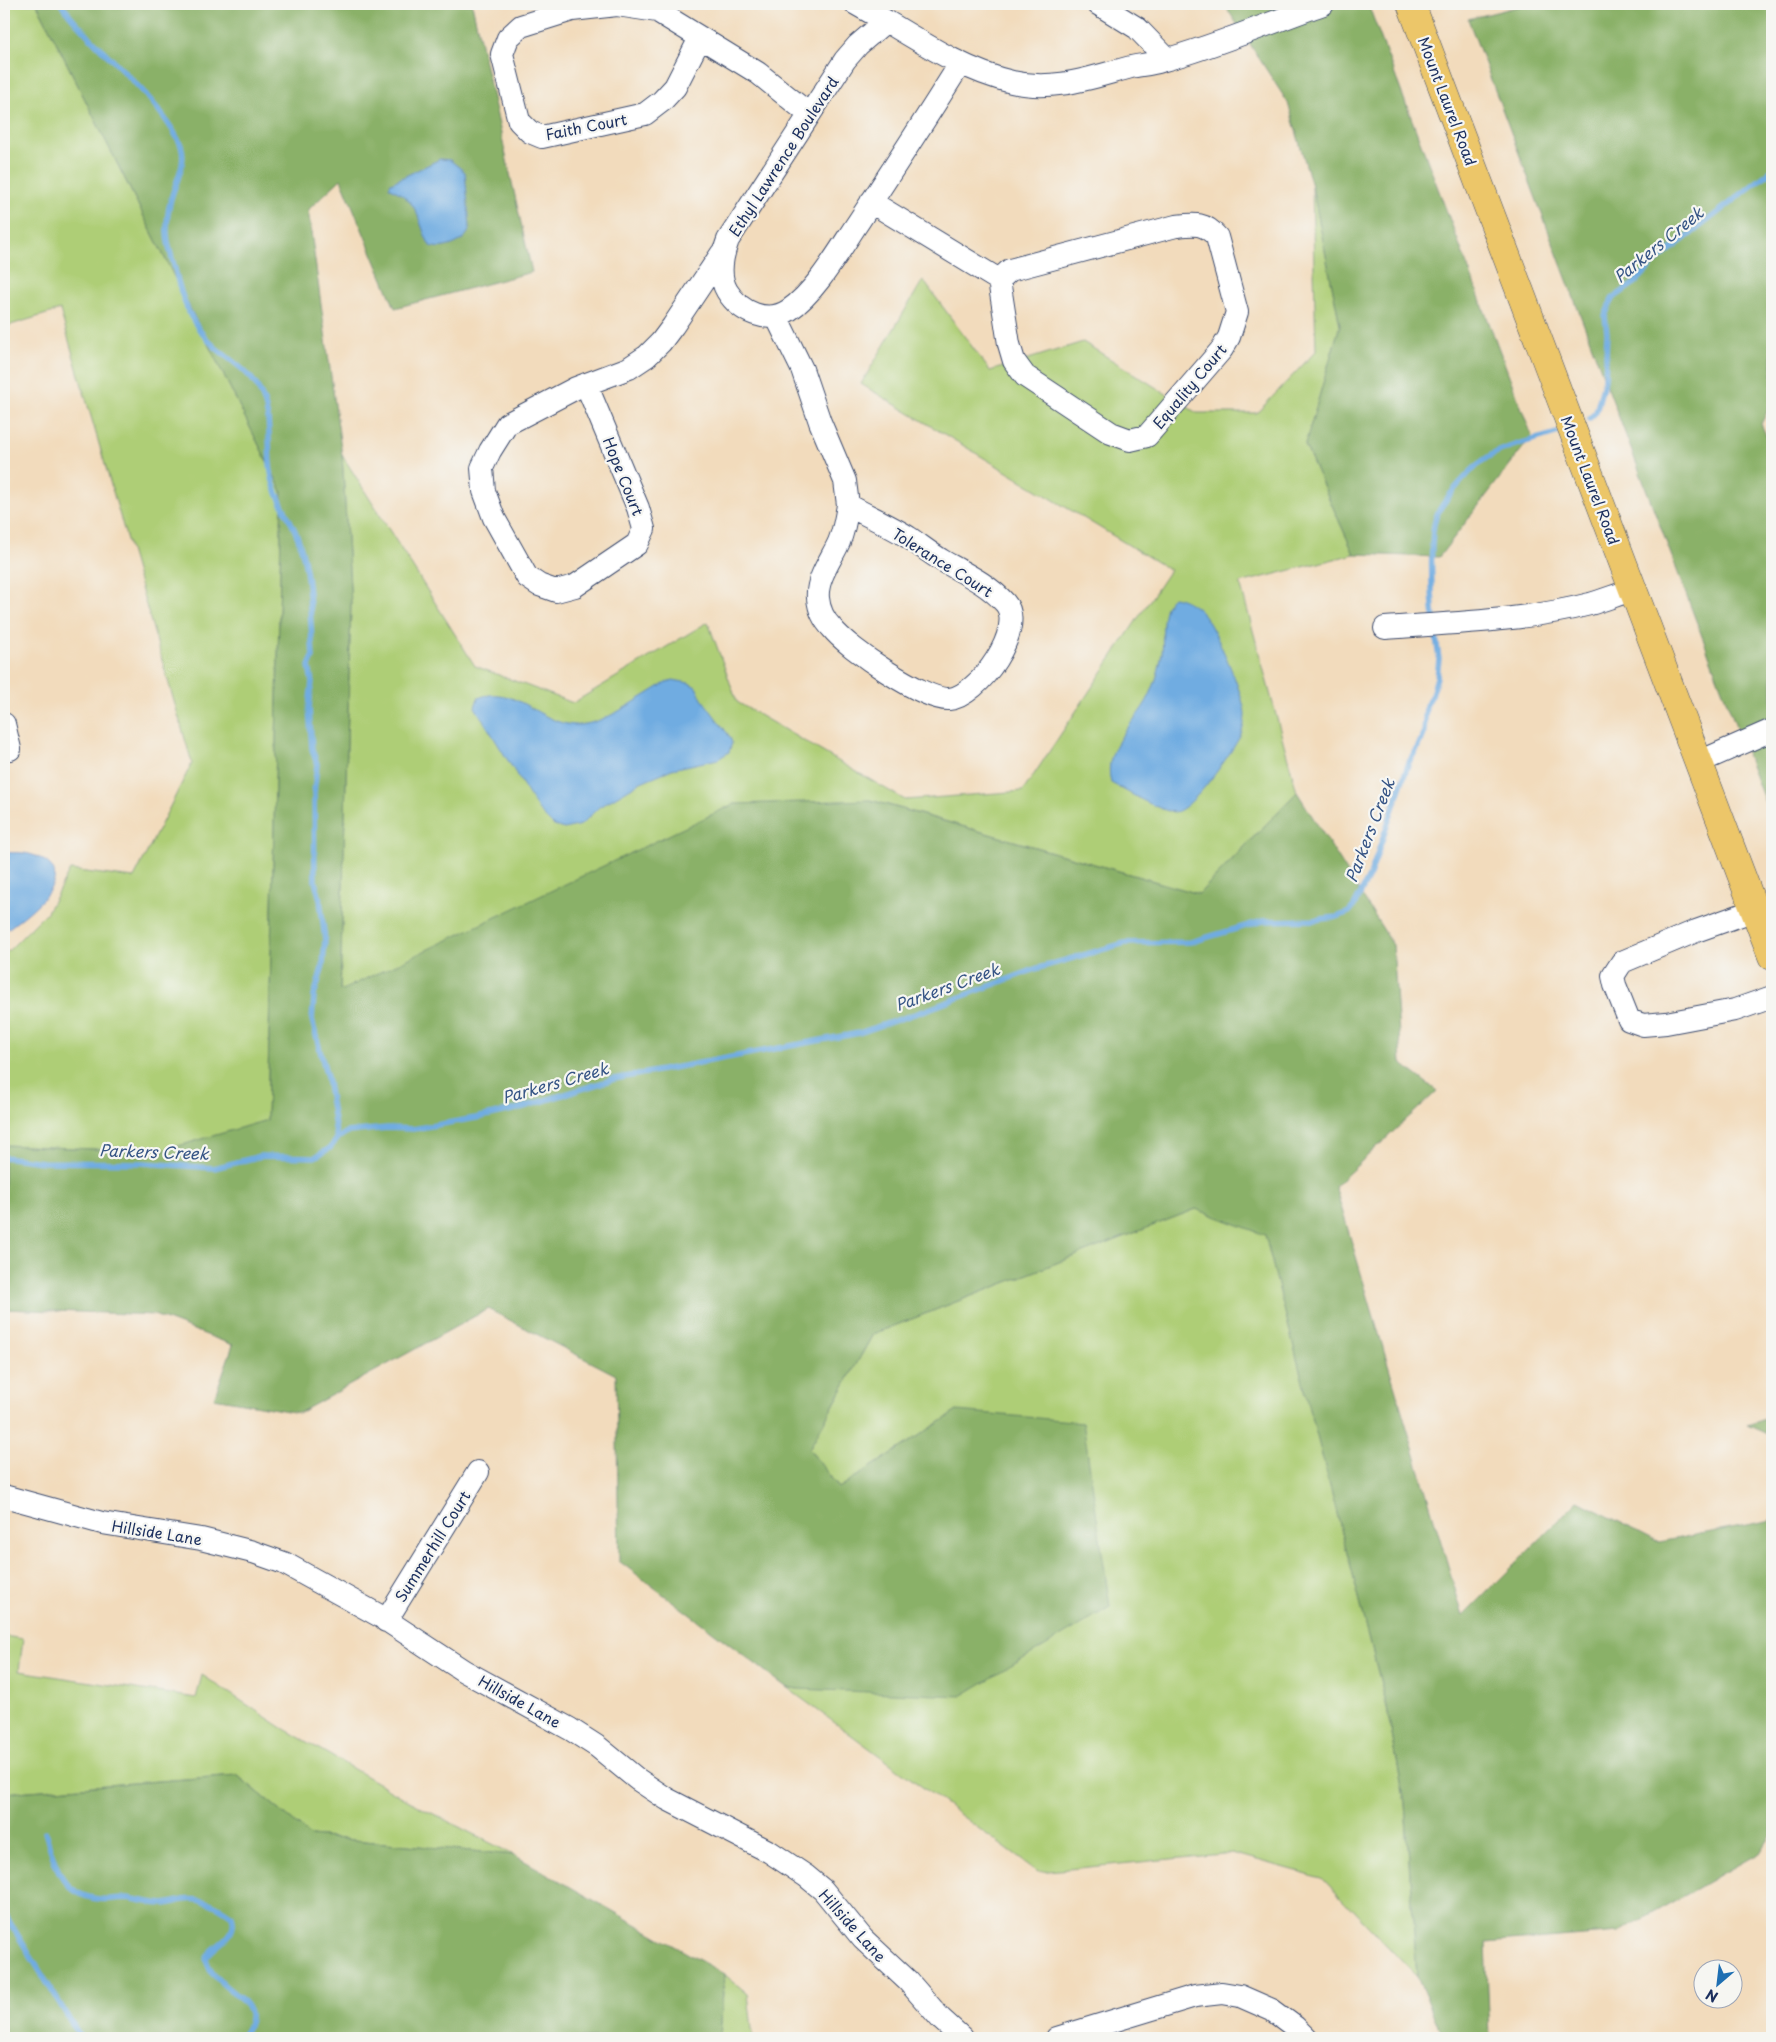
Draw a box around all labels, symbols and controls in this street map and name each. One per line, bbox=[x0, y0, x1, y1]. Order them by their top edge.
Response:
street label: Mount Laurel Road bbox=[1413, 33, 1483, 169]
street label: Ethyl Lawrence Boulevard bbox=[722, 71, 844, 241]
street label: Faith Court bbox=[543, 107, 629, 145]
water label: Parkers Creek bbox=[1608, 199, 1709, 288]
street label: Equality Court bbox=[1147, 339, 1231, 433]
street label: Mount Laurel Road bbox=[1556, 412, 1626, 548]
street label: Hope Court bbox=[598, 433, 650, 519]
street label: Tolerance Court bbox=[888, 522, 998, 602]
water label: Parkers Creek bbox=[1338, 773, 1400, 885]
water label: Parkers Creek bbox=[891, 956, 1004, 1016]
water label: Parkers Creek bbox=[499, 1055, 612, 1109]
water label: Parkers Creek bbox=[99, 1137, 210, 1165]
street label: Summerhill Court bbox=[388, 1486, 476, 1606]
street label: Hillside Lane bbox=[110, 1514, 204, 1550]
street label: Hillside Lane bbox=[475, 1669, 565, 1733]
street label: Hillside Lane bbox=[814, 1883, 892, 1967]
north arrow bbox=[1694, 1960, 1744, 2010]
text: N bbox=[1702, 1984, 1721, 2008]

